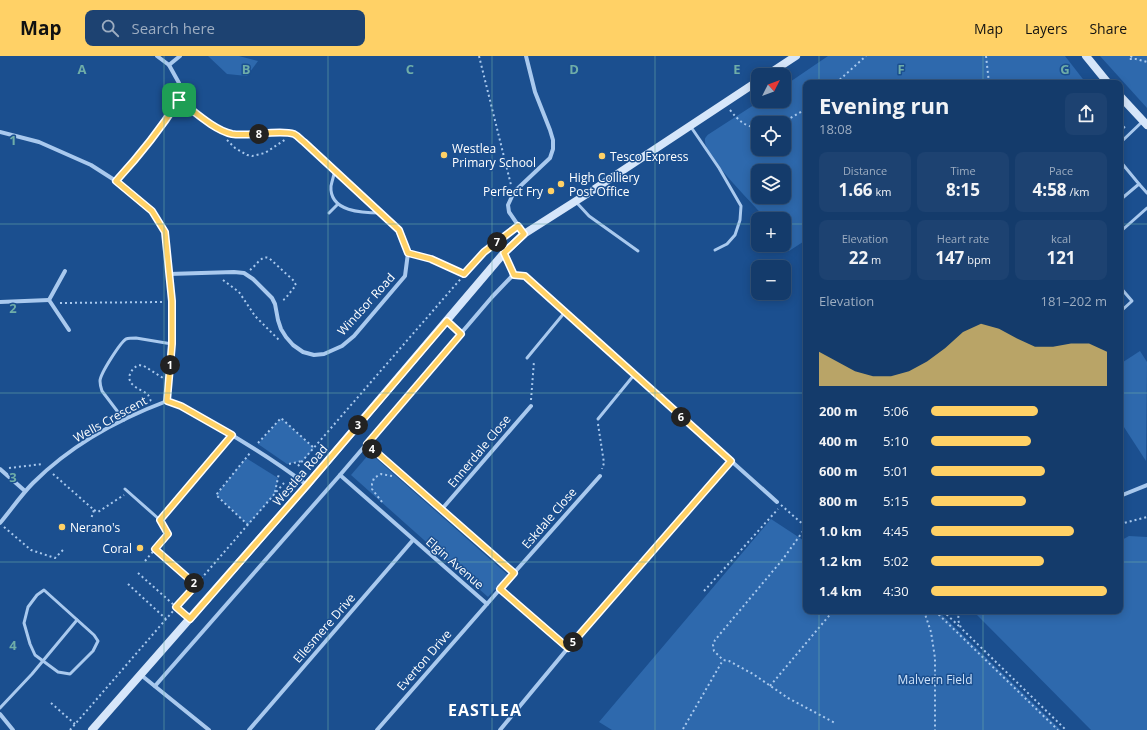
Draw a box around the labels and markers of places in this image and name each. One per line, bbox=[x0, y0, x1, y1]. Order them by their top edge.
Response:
pin bbox=[162, 83, 196, 117]
pin: 8 bbox=[249, 124, 269, 144]
place label: Westlea Primary School bbox=[452, 140, 536, 171]
place label: Tesco Express bbox=[610, 148, 689, 165]
marker: Westlea Primary School bbox=[439, 150, 449, 160]
marker: Tesco Express bbox=[597, 151, 607, 161]
place label: High Colliery Post Office bbox=[569, 169, 640, 200]
marker: High Colliery Post Office bbox=[556, 179, 566, 189]
place label: Perfect Fry bbox=[483, 183, 544, 200]
marker: Perfect Fry bbox=[546, 186, 556, 196]
pin: 7 bbox=[487, 232, 507, 252]
pin: 1 bbox=[160, 355, 180, 375]
pin: 6 bbox=[671, 407, 691, 427]
pin: 3 bbox=[348, 415, 368, 435]
pin: 4 bbox=[362, 439, 382, 459]
place label: Nerano's bbox=[70, 519, 121, 536]
marker: Nerano's bbox=[57, 522, 67, 532]
place label: Coral bbox=[103, 540, 132, 557]
marker: Coral bbox=[135, 543, 145, 553]
pin: 2 bbox=[184, 573, 204, 593]
pin: 5 bbox=[563, 632, 583, 652]

